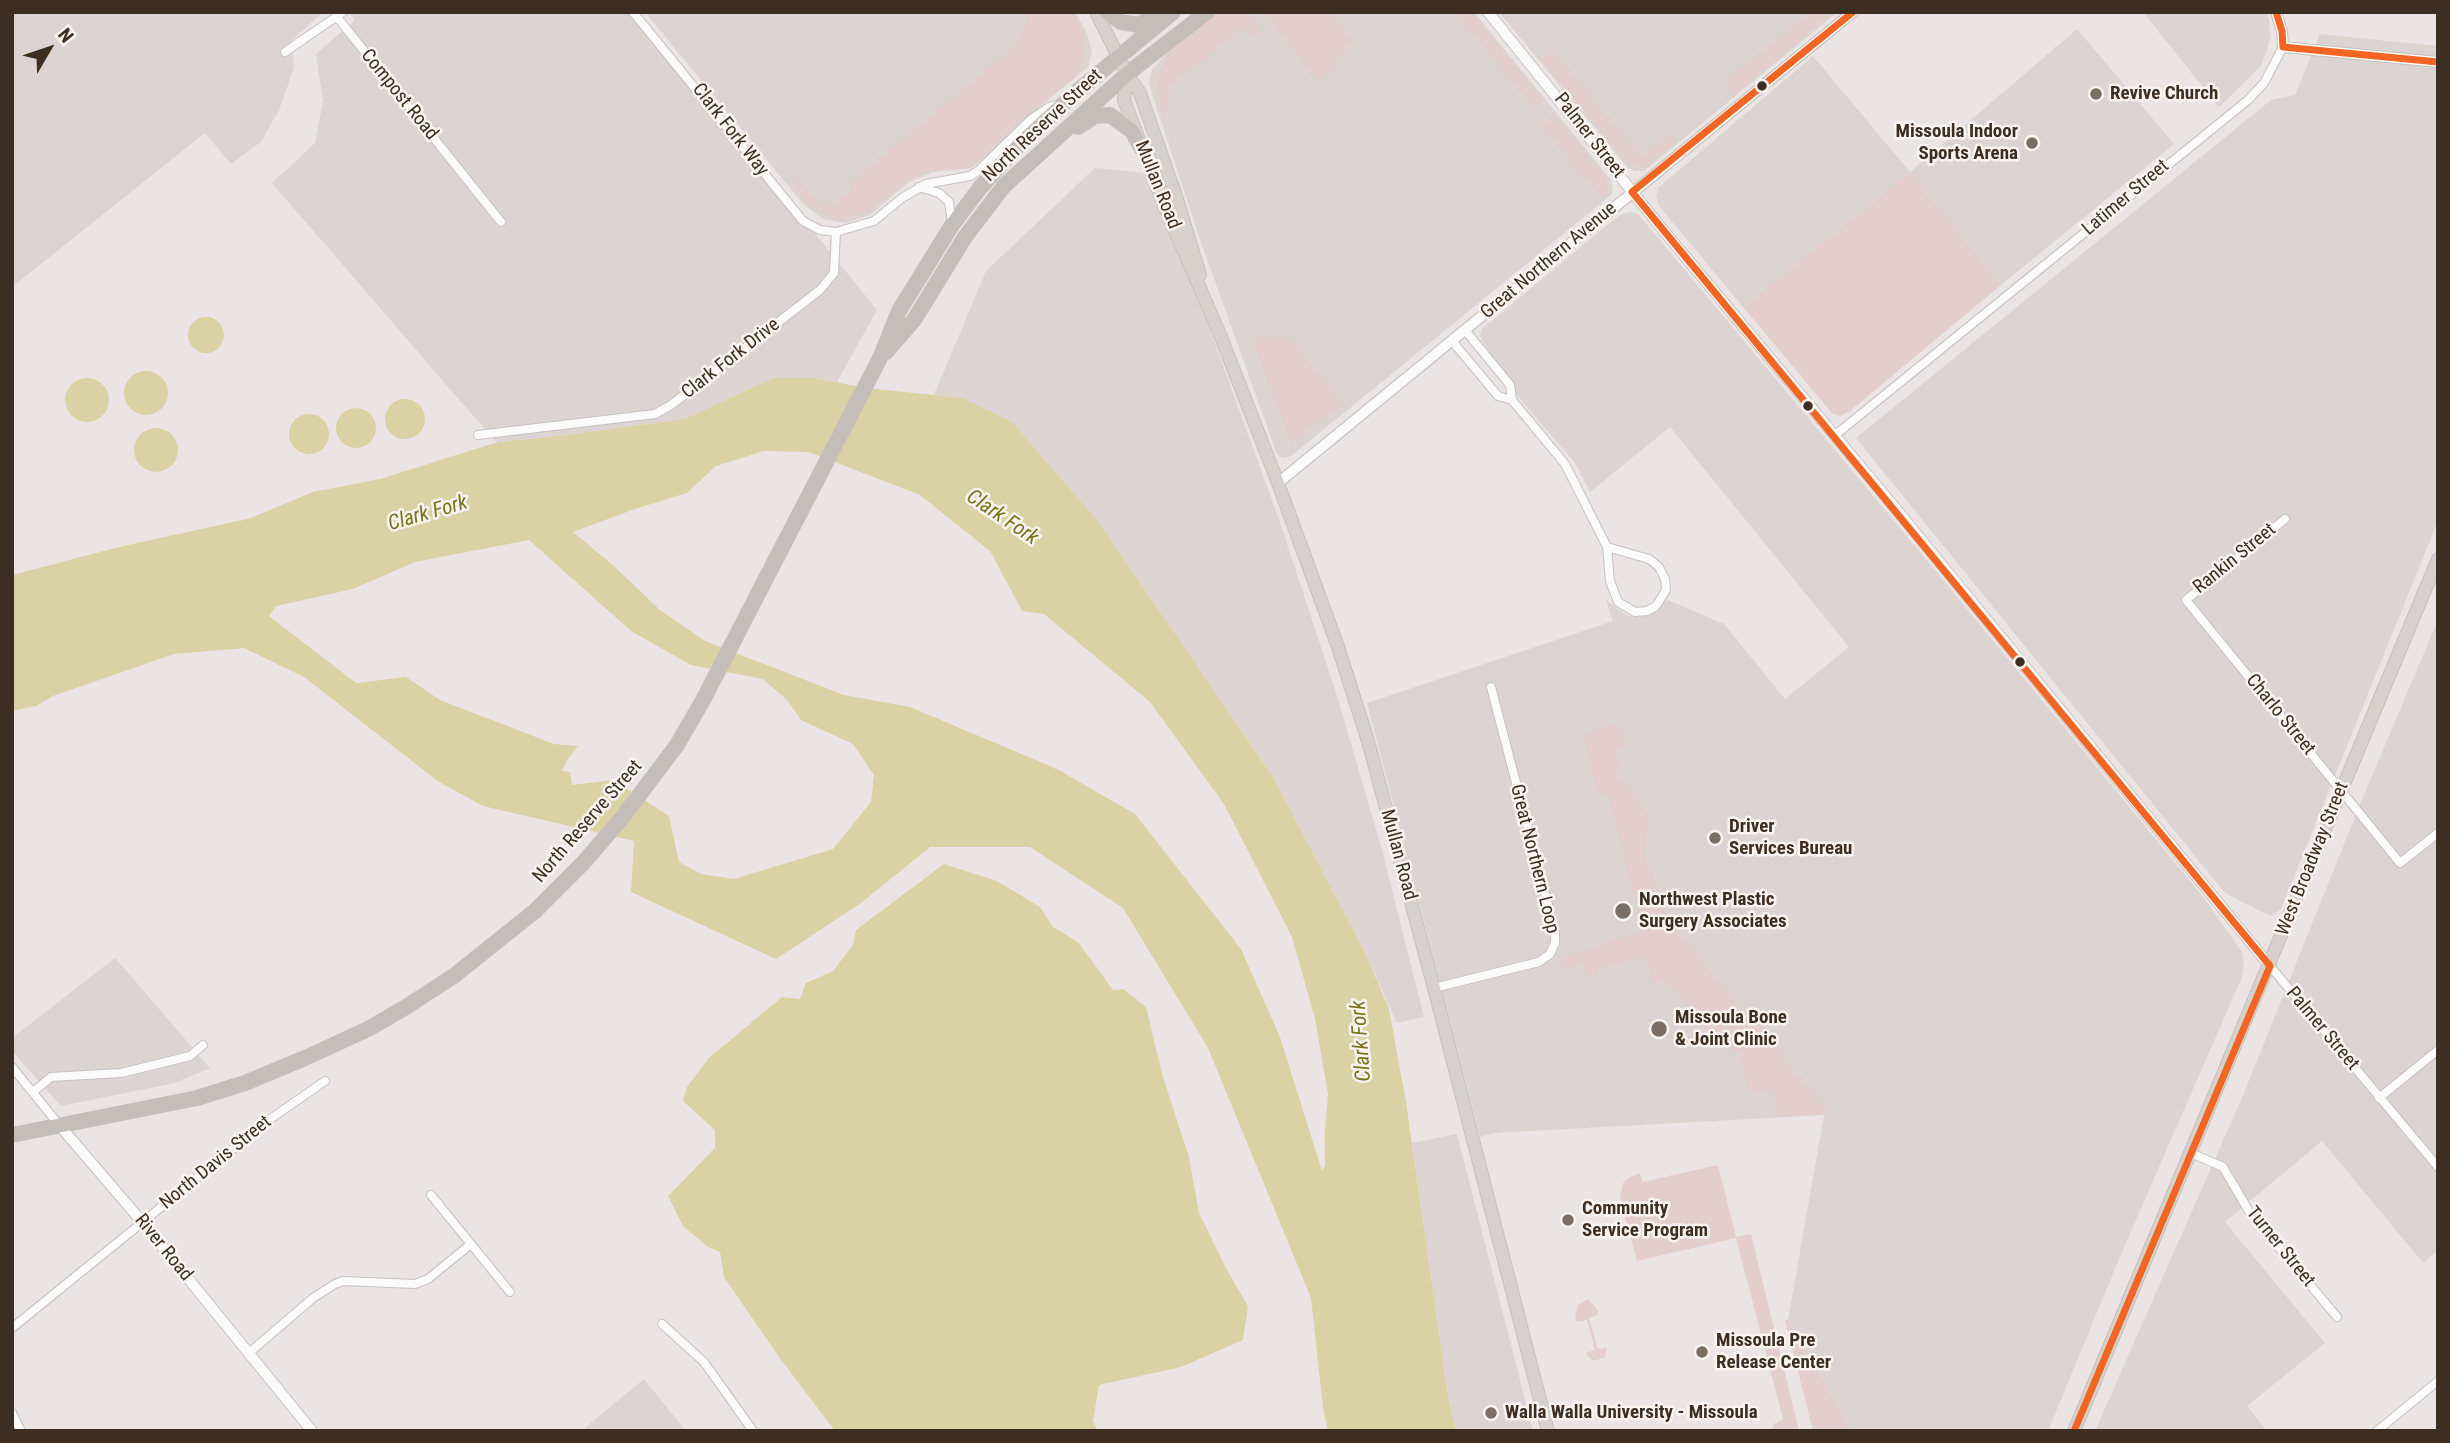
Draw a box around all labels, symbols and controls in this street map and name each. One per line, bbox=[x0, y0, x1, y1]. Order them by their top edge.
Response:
north arrow bbox=[14, 14, 84, 84]
text: N bbox=[53, 24, 78, 47]
street label: Compost Road bbox=[355, 45, 443, 145]
street label: North Reserve Street bbox=[979, 65, 1107, 187]
street label: Clark Fork Way bbox=[687, 79, 773, 181]
unlabelled marker bbox=[1755, 79, 1769, 93]
place label: Revive Church bbox=[2110, 83, 2218, 105]
marker: Revive Church bbox=[2088, 86, 2104, 102]
street label: Palmer Street bbox=[1549, 89, 1629, 183]
place label: Missoula Indoor Sports Arena bbox=[1896, 121, 2018, 165]
marker: Missoula Indoor Sports Arena bbox=[2024, 135, 2040, 151]
street label: Mullan Road bbox=[1129, 138, 1185, 232]
street label: Latimer Street bbox=[2078, 155, 2174, 241]
street label: Great Northern Avenue bbox=[1477, 198, 1621, 324]
street label: Clark Fork Drive bbox=[677, 314, 785, 404]
unlabelled marker bbox=[1801, 399, 1815, 413]
water label: Clark Fork bbox=[961, 485, 1043, 551]
water label: Clark Fork bbox=[385, 491, 471, 537]
street label: Rankin Street bbox=[2189, 519, 2281, 599]
unlabelled marker bbox=[2013, 655, 2027, 669]
street label: Charlo Street bbox=[2240, 670, 2320, 760]
street label: North Reserve Street bbox=[529, 756, 647, 888]
street label: West Broadway Street bbox=[2272, 779, 2354, 939]
street label: Great Northern Loop bbox=[1504, 782, 1564, 936]
street label: Mullan Road bbox=[1375, 807, 1421, 903]
place label: Driver Services Bureau bbox=[1729, 816, 1852, 860]
marker: Driver Services Bureau bbox=[1707, 830, 1723, 846]
place label: Northwest Plastic Surgery Associates bbox=[1639, 889, 1787, 933]
marker: Northwest Plastic Surgery Associates bbox=[1613, 901, 1633, 921]
street label: Palmer Street bbox=[2281, 983, 2363, 1075]
water label: Clark Fork bbox=[1347, 1000, 1377, 1082]
place label: Missoula Bone & Joint Clinic bbox=[1675, 1007, 1787, 1051]
marker: Missoula Bone & Joint Clinic bbox=[1649, 1019, 1669, 1039]
street label: North Davis Street bbox=[156, 1111, 276, 1215]
place label: Community Service Program bbox=[1582, 1198, 1708, 1242]
street label: Turner Street bbox=[2241, 1202, 2319, 1292]
street label: River Road bbox=[129, 1210, 197, 1286]
marker: Community Service Program bbox=[1560, 1212, 1576, 1228]
place label: Missoula Pre Release Center bbox=[1716, 1330, 1831, 1374]
marker: Missoula Pre Release Center bbox=[1694, 1344, 1710, 1360]
place label: Walla Walla University - Missoula bbox=[1505, 1402, 1758, 1424]
marker: Walla Walla University - Missoula bbox=[1483, 1405, 1499, 1421]

